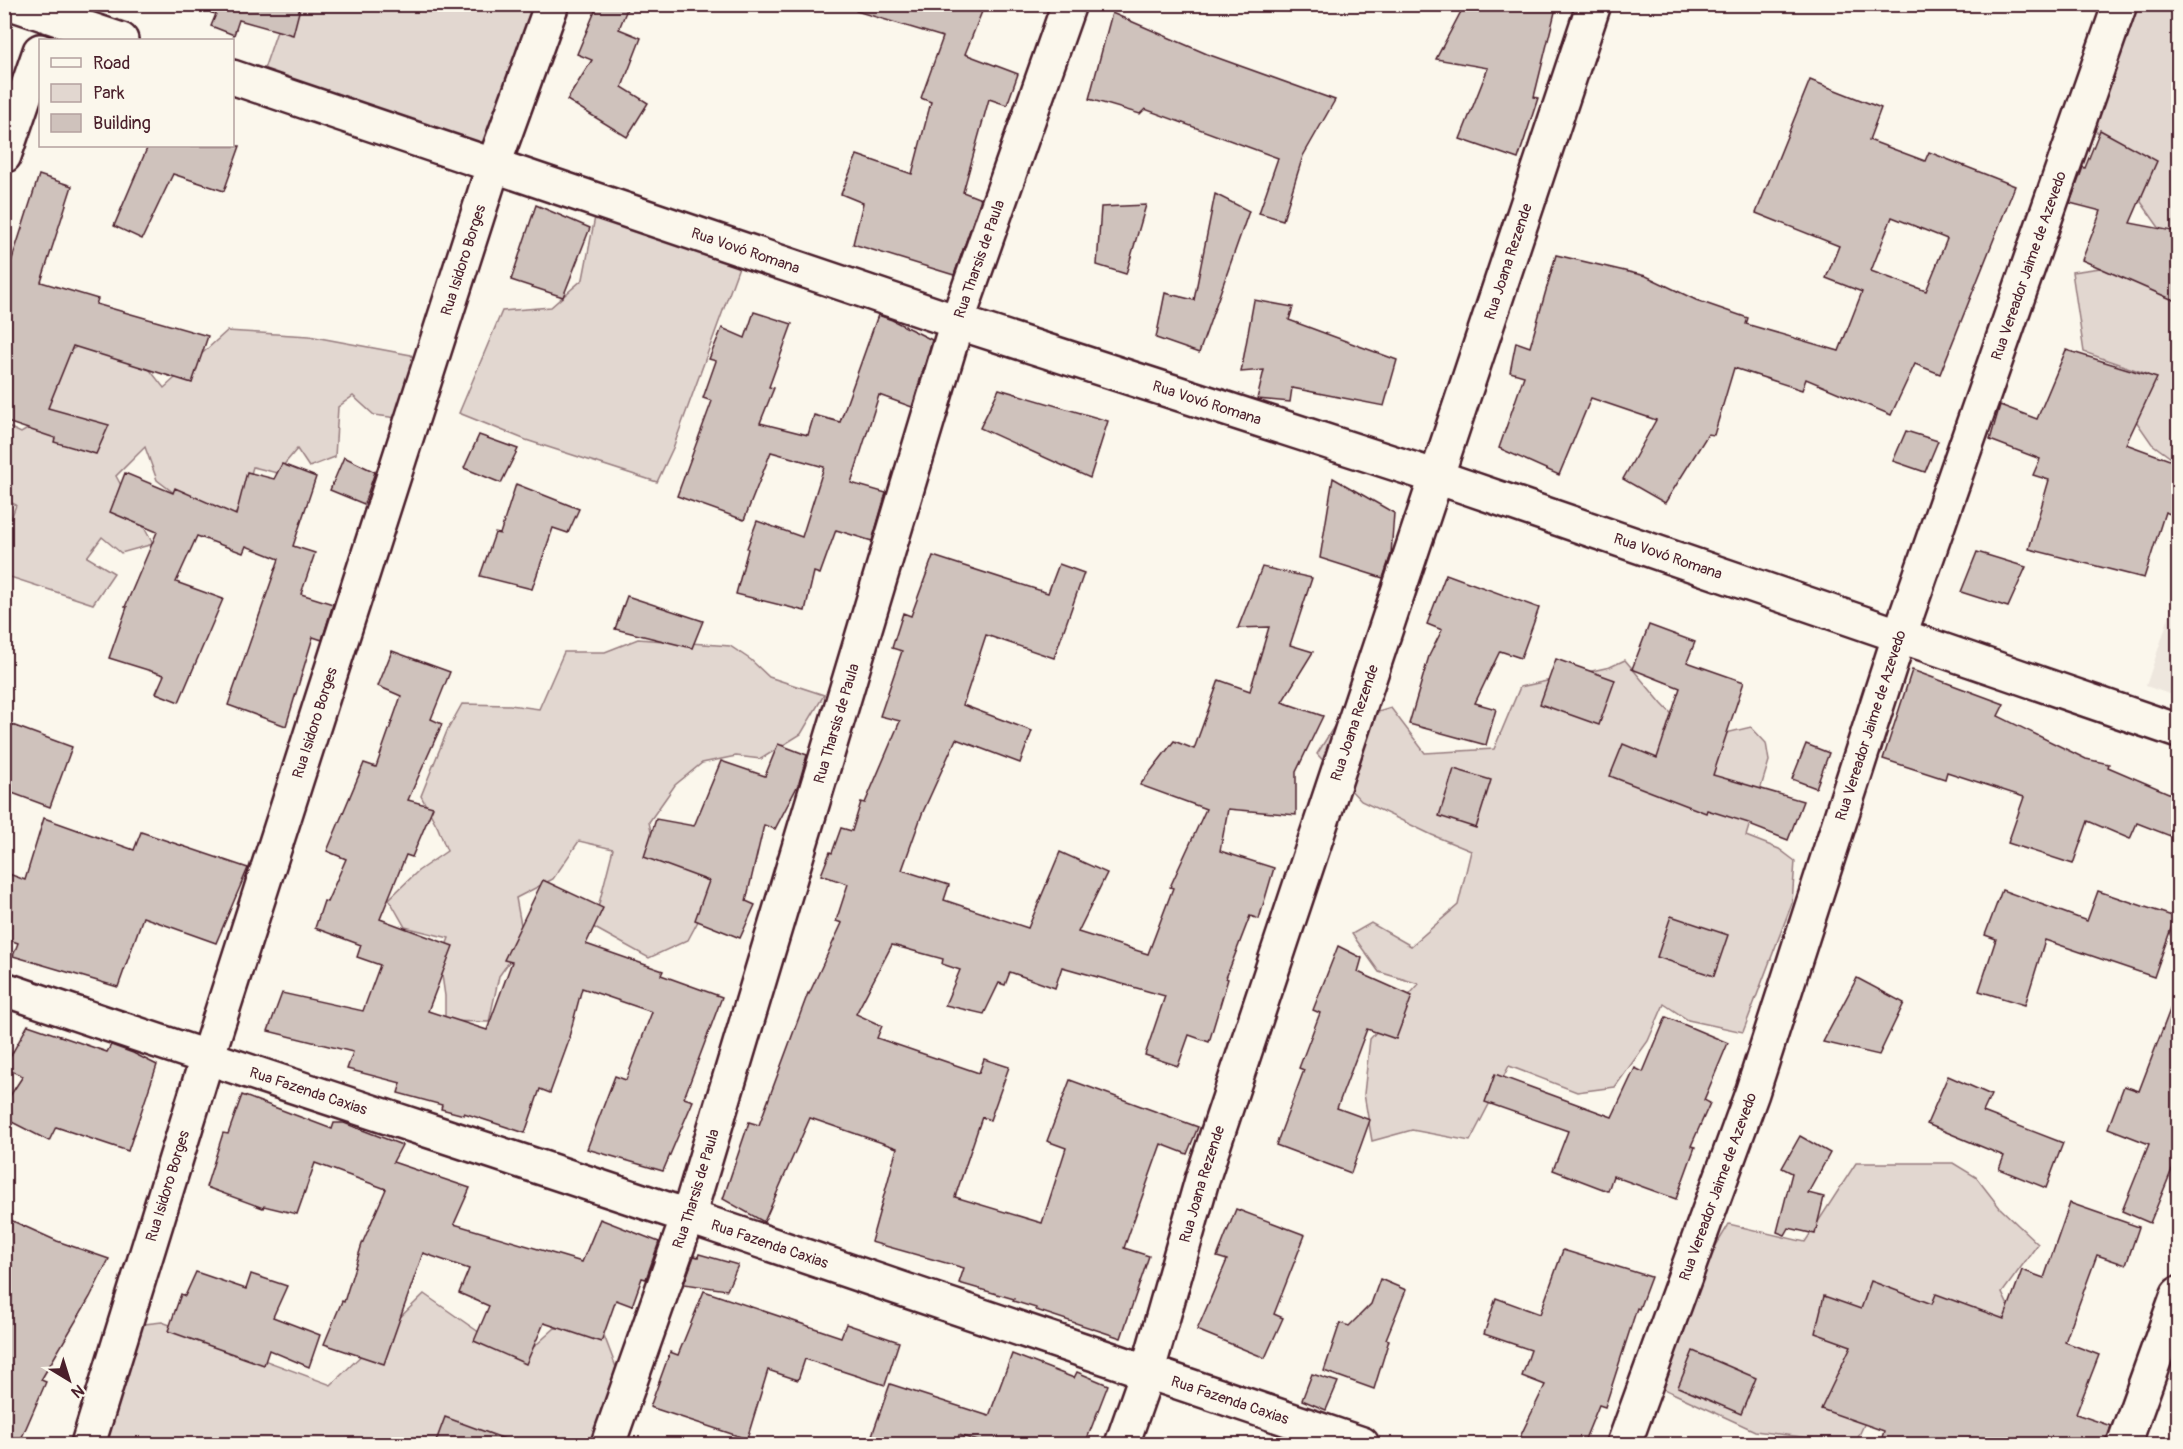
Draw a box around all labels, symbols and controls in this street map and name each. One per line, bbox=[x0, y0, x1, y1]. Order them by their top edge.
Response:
legend bbox=[39, 39, 234, 147]
text: Road bbox=[93, 52, 130, 75]
text: Park bbox=[93, 82, 125, 105]
text: Building bbox=[93, 112, 151, 135]
street label: Rua Vereador Jaime de Azevedo bbox=[1987, 169, 2071, 363]
street label: Rua Tharsis de Paula bbox=[950, 197, 1009, 321]
street label: Rua Joana Rezende bbox=[1480, 201, 1537, 322]
street label: Rua Isidoro Borges bbox=[437, 202, 490, 318]
street label: Rua Vovó Romana bbox=[689, 224, 802, 278]
street label: Rua Vovó Romana bbox=[1150, 377, 1264, 430]
street label: Rua Vovó Romana bbox=[1611, 529, 1725, 584]
street label: Rua Vereador Jaime de Azevedo bbox=[1831, 628, 1911, 823]
street label: Rua Tharsis de Paula bbox=[810, 661, 864, 786]
street label: Rua Joana Rezende bbox=[1327, 662, 1383, 783]
street label: Rua Isidoro Borges bbox=[288, 665, 342, 781]
street label: Rua Fazenda Caxias bbox=[247, 1063, 370, 1120]
street label: Rua Vereador Jaime de Azevedo bbox=[1675, 1090, 1761, 1283]
street label: Rua Joana Rezende bbox=[1176, 1123, 1230, 1245]
street label: Rua Tharsis de Paula bbox=[669, 1127, 724, 1251]
street label: Rua Isidoro Borges bbox=[142, 1128, 194, 1244]
street label: Rua Fazenda Caxias bbox=[708, 1216, 831, 1273]
north arrow bbox=[39, 1350, 99, 1410]
street label: Rua Fazenda Caxias bbox=[1169, 1372, 1291, 1429]
text: N bbox=[67, 1380, 88, 1402]

